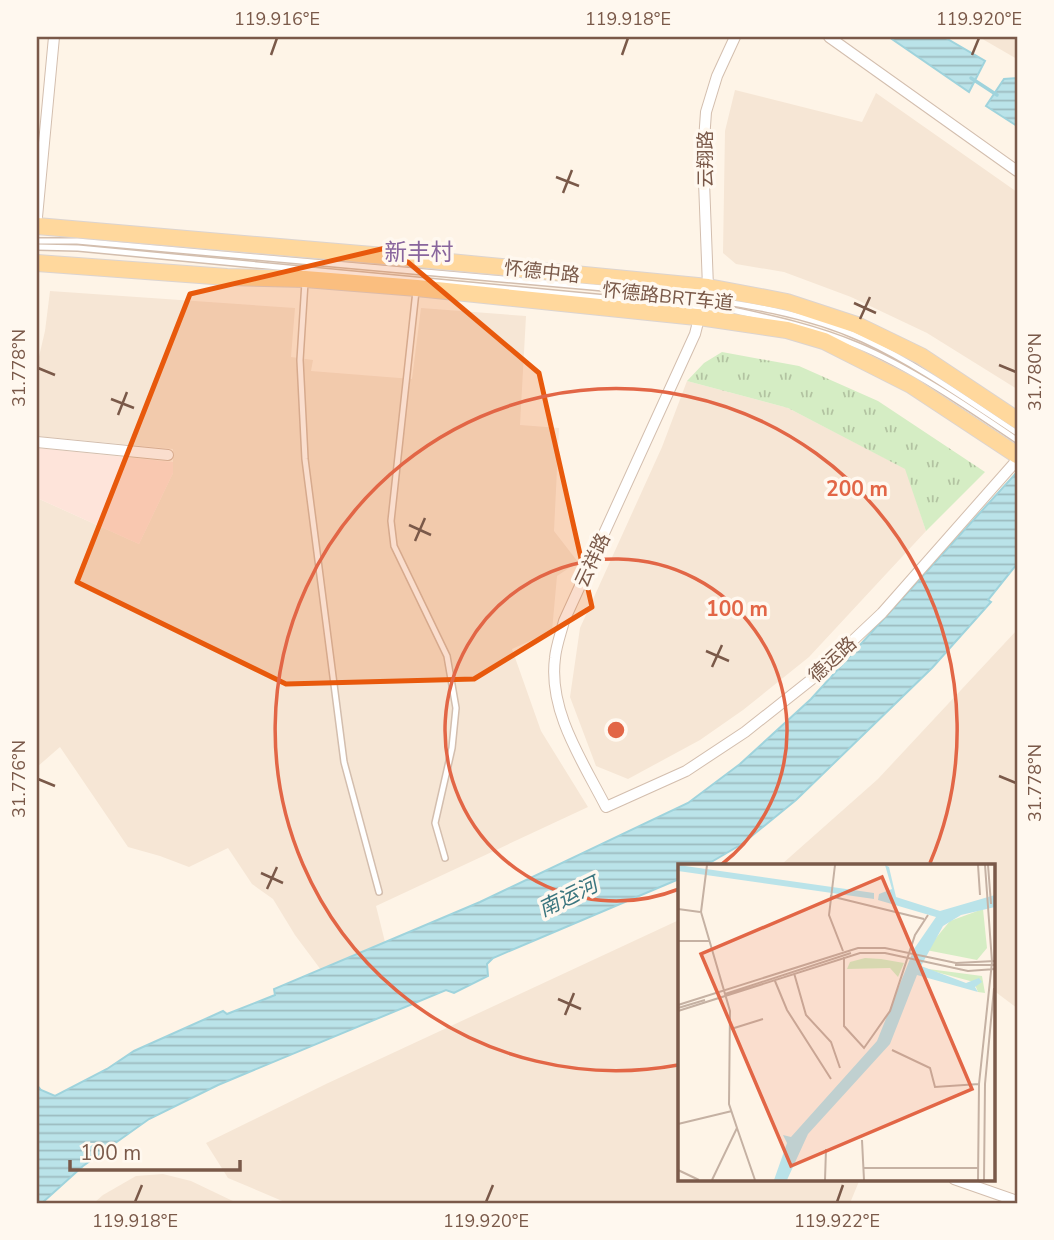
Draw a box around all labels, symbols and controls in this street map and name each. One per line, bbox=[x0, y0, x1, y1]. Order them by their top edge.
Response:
text: 119.916°E bbox=[234, 7, 320, 31]
text: 119.918°E bbox=[585, 7, 671, 31]
text: 119.920°E bbox=[936, 7, 1022, 31]
street label: 云翔路 bbox=[693, 130, 719, 188]
district label: 新丰村 bbox=[385, 237, 454, 268]
street label: 怀德中路 bbox=[503, 255, 581, 289]
street label: 怀德路BRT车道 bbox=[601, 277, 735, 317]
text: 31.778°N bbox=[7, 329, 31, 407]
text: 31.780°N bbox=[1023, 333, 1047, 411]
text: 200 m bbox=[826, 475, 888, 503]
street label: 云祥路 bbox=[569, 529, 617, 592]
text: 100 m bbox=[706, 595, 768, 623]
street label: 德运路 bbox=[803, 631, 862, 689]
centre of rings bbox=[604, 718, 628, 742]
text: 31.776°N bbox=[7, 740, 31, 818]
text: 31.778°N bbox=[1023, 744, 1047, 822]
inset map bbox=[678, 864, 995, 1180]
water label: 南运河 bbox=[534, 869, 606, 923]
scale bar bbox=[70, 1128, 240, 1172]
text: 100 m bbox=[80, 1139, 141, 1167]
text: 119.918°E bbox=[92, 1209, 178, 1233]
text: 119.920°E bbox=[443, 1209, 529, 1233]
text: 119.922°E bbox=[794, 1209, 880, 1233]

